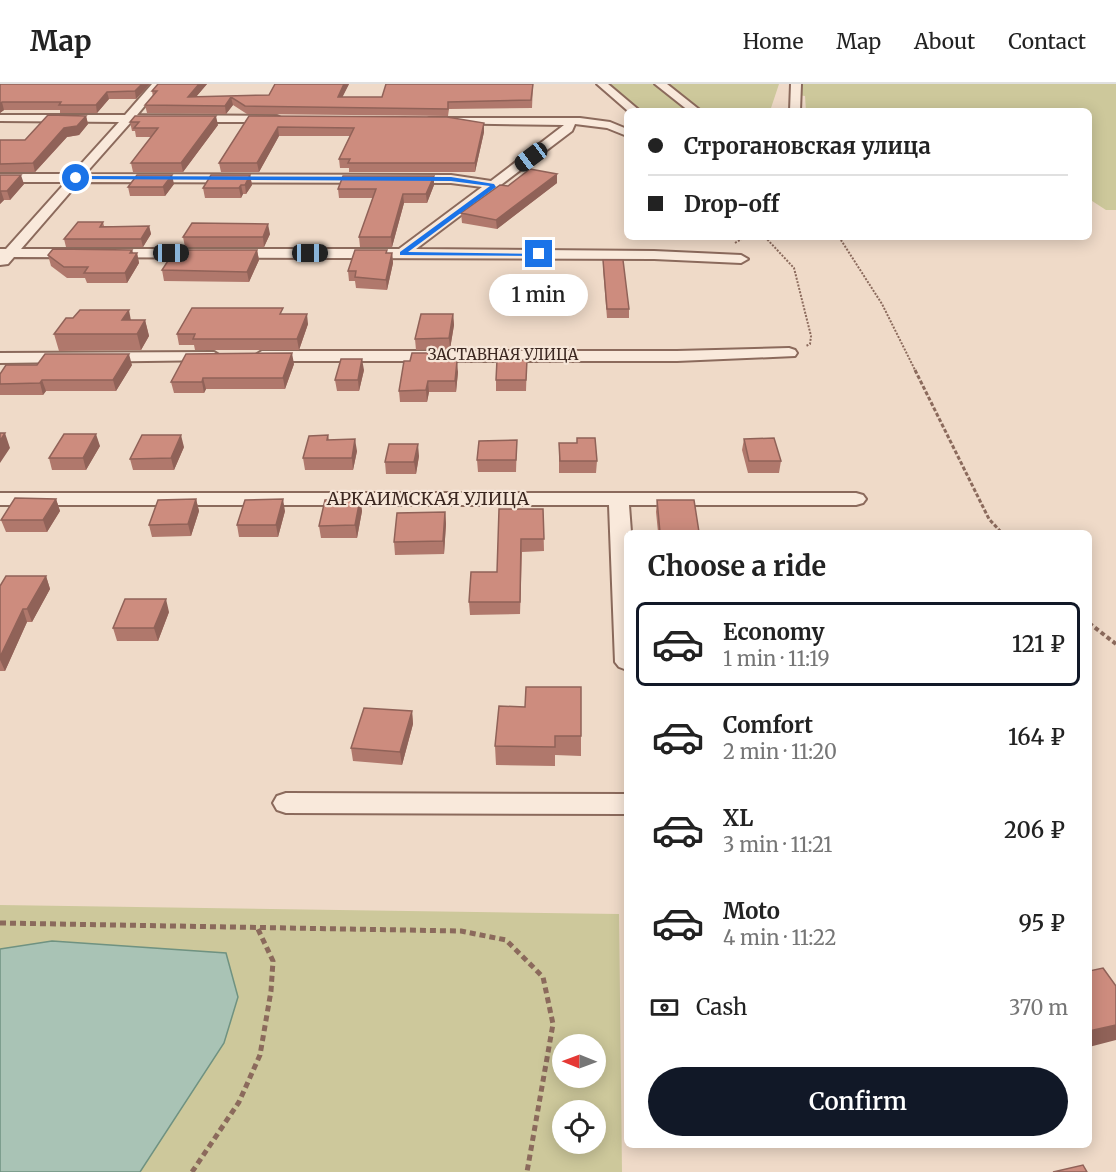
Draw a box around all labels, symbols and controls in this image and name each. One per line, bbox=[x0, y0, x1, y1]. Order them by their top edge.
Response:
text: Map bbox=[30, 23, 92, 59]
text: Home bbox=[743, 28, 803, 55]
text: Map bbox=[836, 28, 881, 55]
text: About bbox=[914, 28, 975, 55]
text: Contact bbox=[1008, 28, 1086, 55]
text: Строгановская улица bbox=[684, 132, 931, 160]
car bbox=[511, 139, 551, 175]
route start bbox=[62, 164, 89, 191]
text: Drop-off bbox=[684, 190, 779, 218]
route end bbox=[525, 240, 552, 267]
car bbox=[153, 244, 189, 262]
car bbox=[292, 244, 328, 262]
callout: 1 min bbox=[490, 275, 588, 317]
text: 1 min bbox=[512, 282, 565, 307]
street label: ЗАСТАВНАЯ УЛИЦА bbox=[428, 345, 579, 364]
street label: АРКАИМСКАЯ УЛИЦА bbox=[326, 487, 529, 510]
text: Choose a ride bbox=[648, 549, 826, 583]
icon: car bbox=[651, 617, 705, 671]
text: Economy bbox=[723, 618, 824, 646]
text: 121 ₽ bbox=[1012, 630, 1065, 658]
text: 1 min · 11:19 bbox=[723, 646, 830, 671]
icon: car bbox=[651, 710, 705, 764]
text: Comfort bbox=[723, 711, 813, 739]
text: 164 ₽ bbox=[1008, 723, 1065, 751]
text: 2 min · 11:20 bbox=[723, 739, 837, 764]
icon: car bbox=[651, 803, 705, 857]
text: XL bbox=[723, 804, 753, 832]
text: 206 ₽ bbox=[1004, 816, 1065, 844]
text: 3 min · 11:21 bbox=[723, 832, 832, 857]
icon: car bbox=[651, 896, 705, 950]
text: Moto bbox=[723, 897, 780, 925]
text: 95 ₽ bbox=[1018, 909, 1065, 937]
text: 4 min · 11:22 bbox=[723, 925, 836, 950]
icon: cash bbox=[648, 991, 681, 1024]
text: Cash bbox=[696, 993, 747, 1021]
text: 370 m bbox=[1009, 995, 1068, 1020]
north arrow bbox=[552, 1034, 606, 1088]
map controls bbox=[552, 1034, 606, 1154]
button: Confirm bbox=[648, 1067, 1068, 1136]
button: locate bbox=[552, 1100, 606, 1154]

